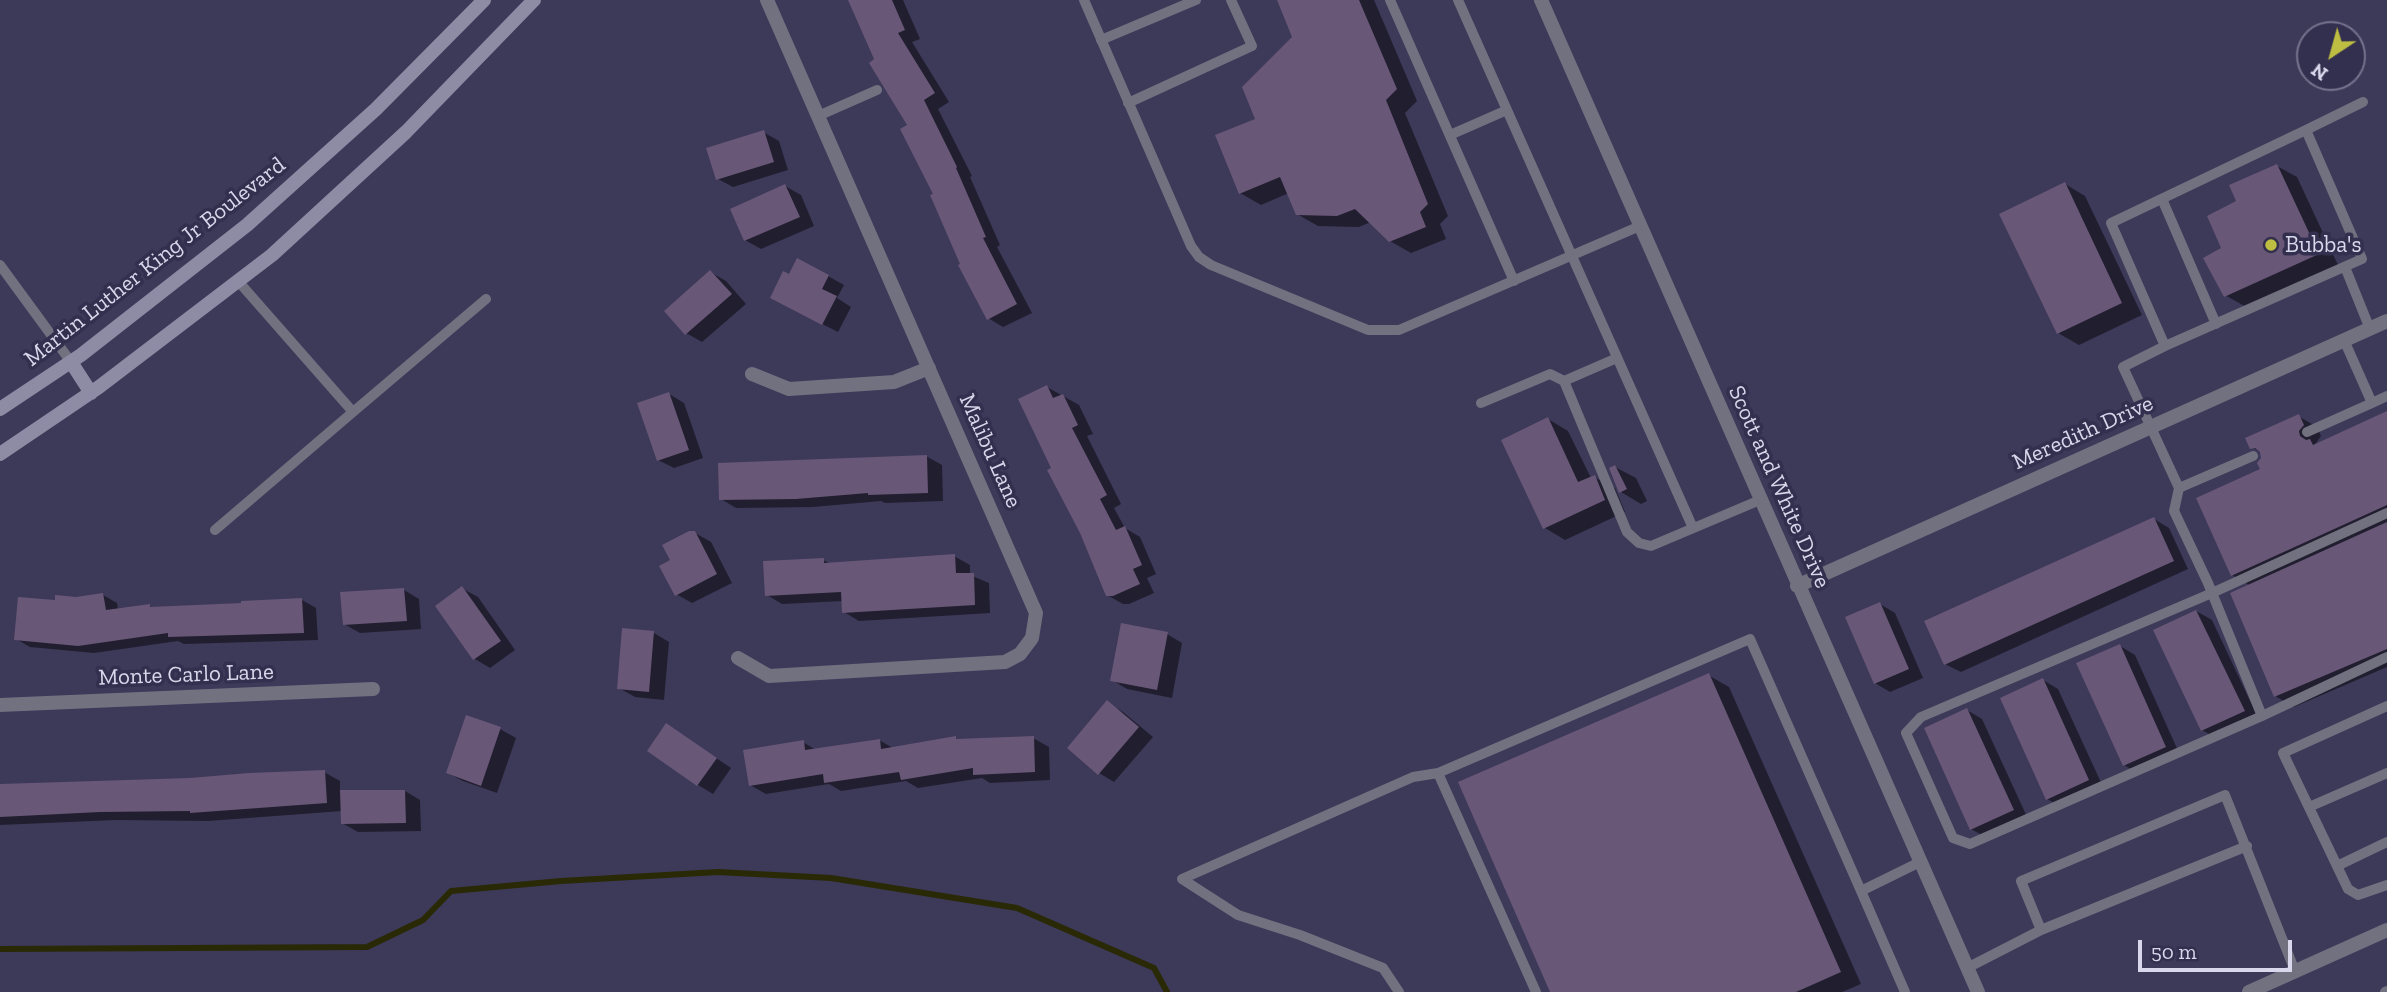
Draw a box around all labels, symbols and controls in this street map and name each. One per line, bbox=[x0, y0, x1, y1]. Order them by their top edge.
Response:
north arrow bbox=[2296, 21, 2366, 91]
text: N bbox=[2307, 58, 2332, 85]
street label: Martin Luther King Jr Boulevard bbox=[19, 151, 291, 373]
place label: Bubba's bbox=[2285, 231, 2362, 259]
marker: Bubba's bbox=[2263, 237, 2279, 253]
street label: Scott and White Drive bbox=[1722, 382, 1836, 592]
street label: Malibu Lane bbox=[953, 390, 1027, 512]
street label: Meredith Drive bbox=[2008, 390, 2158, 476]
street label: Monte Carlo Lane bbox=[98, 658, 274, 692]
scale bar bbox=[2142, 926, 2296, 970]
text: 50 m bbox=[2151, 939, 2197, 964]

